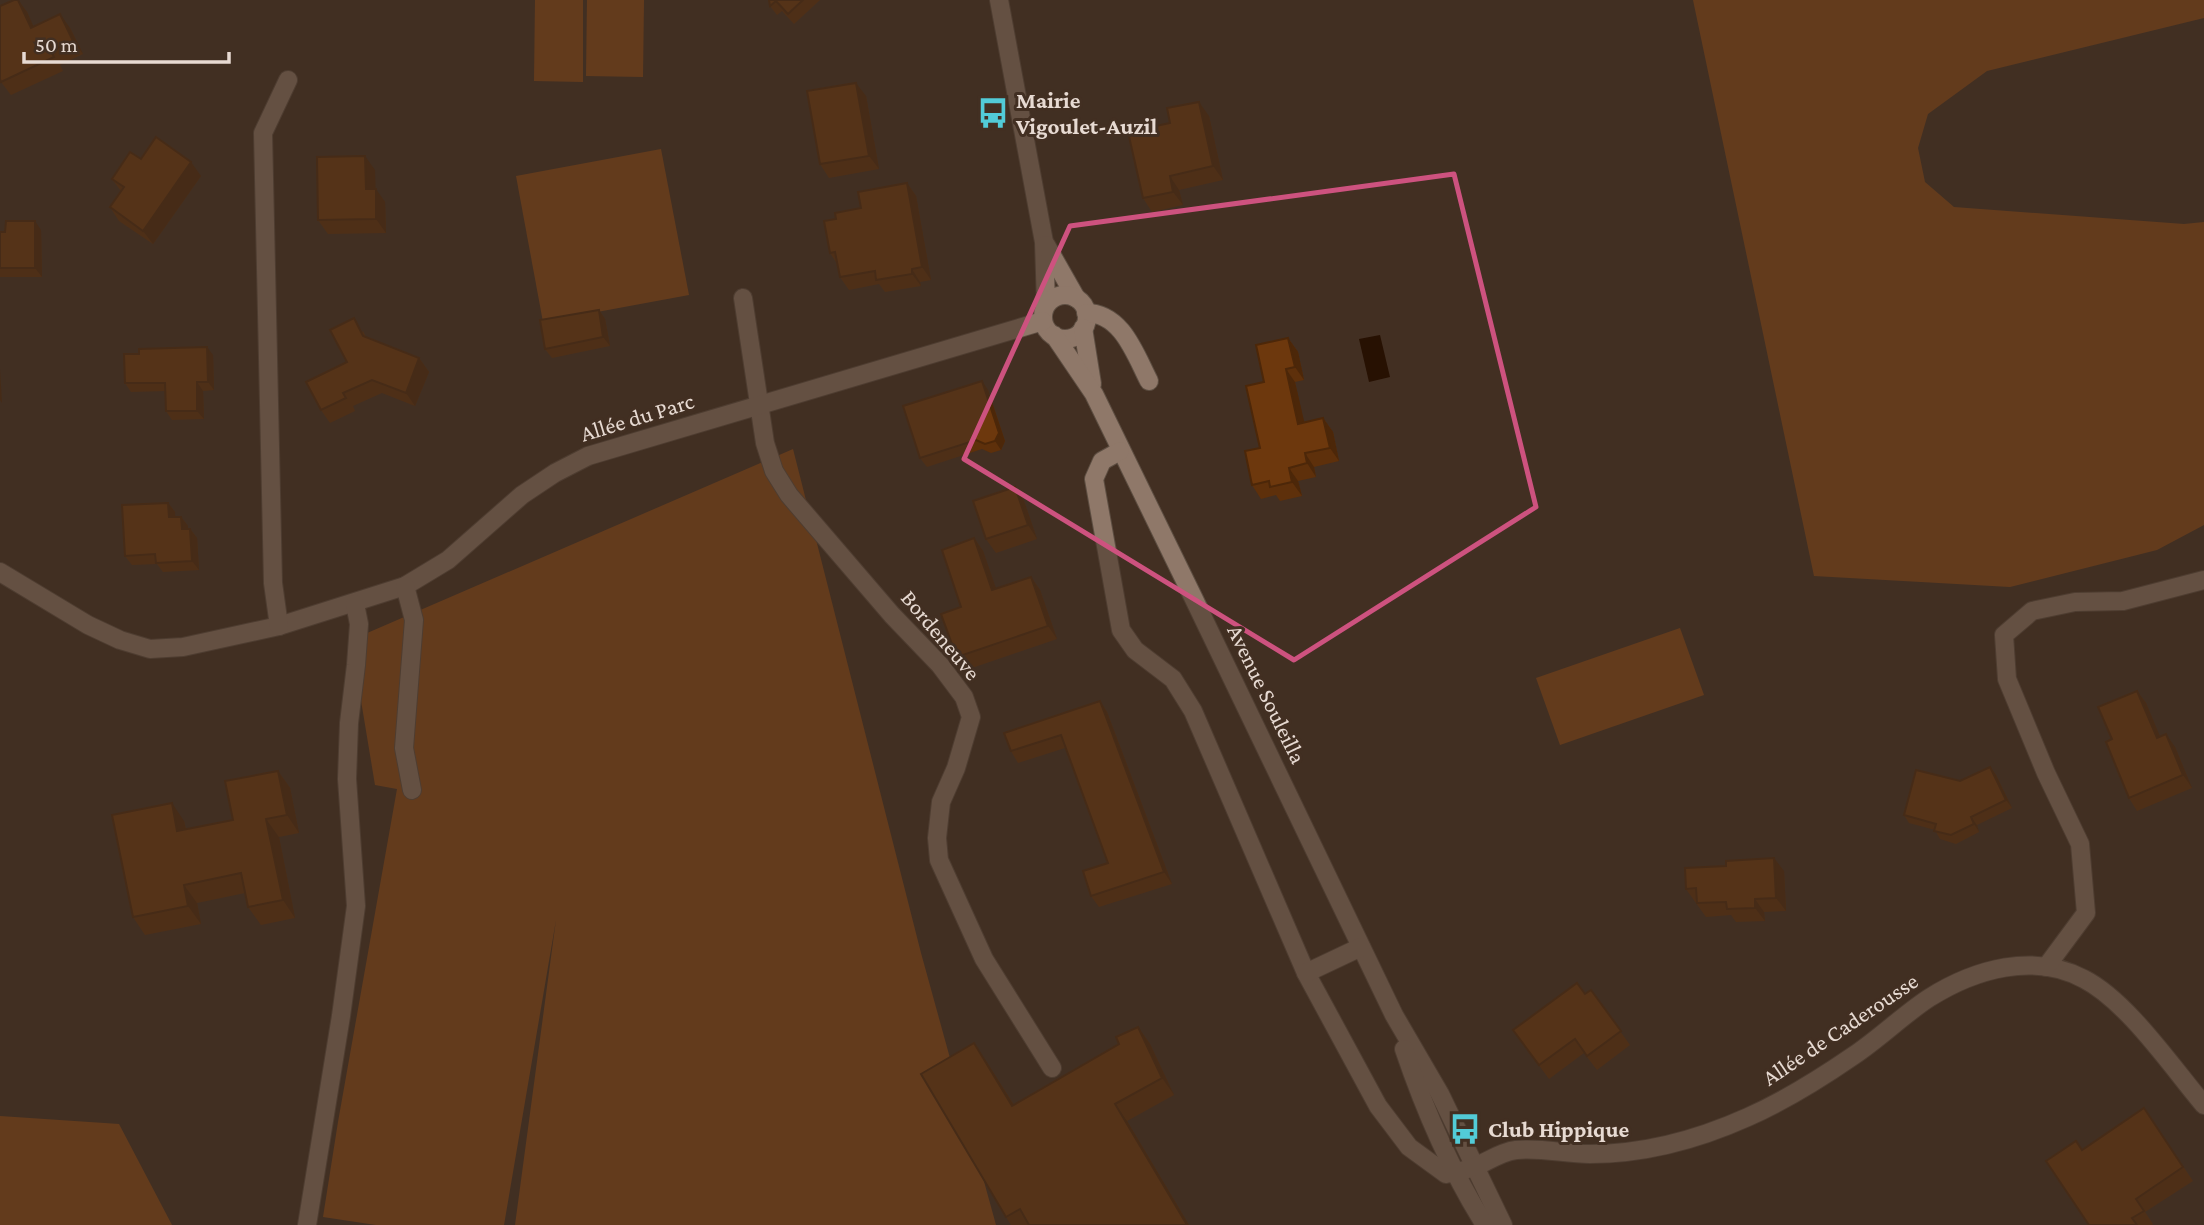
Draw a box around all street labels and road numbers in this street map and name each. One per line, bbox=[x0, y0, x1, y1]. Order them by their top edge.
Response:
street label: Allée du Parc bbox=[577, 387, 697, 447]
street label: Bordeneuve bbox=[896, 585, 986, 685]
street label: Avenue Souleilla bbox=[1222, 620, 1312, 768]
street label: Allée de Caderousse bbox=[1757, 967, 1923, 1091]

